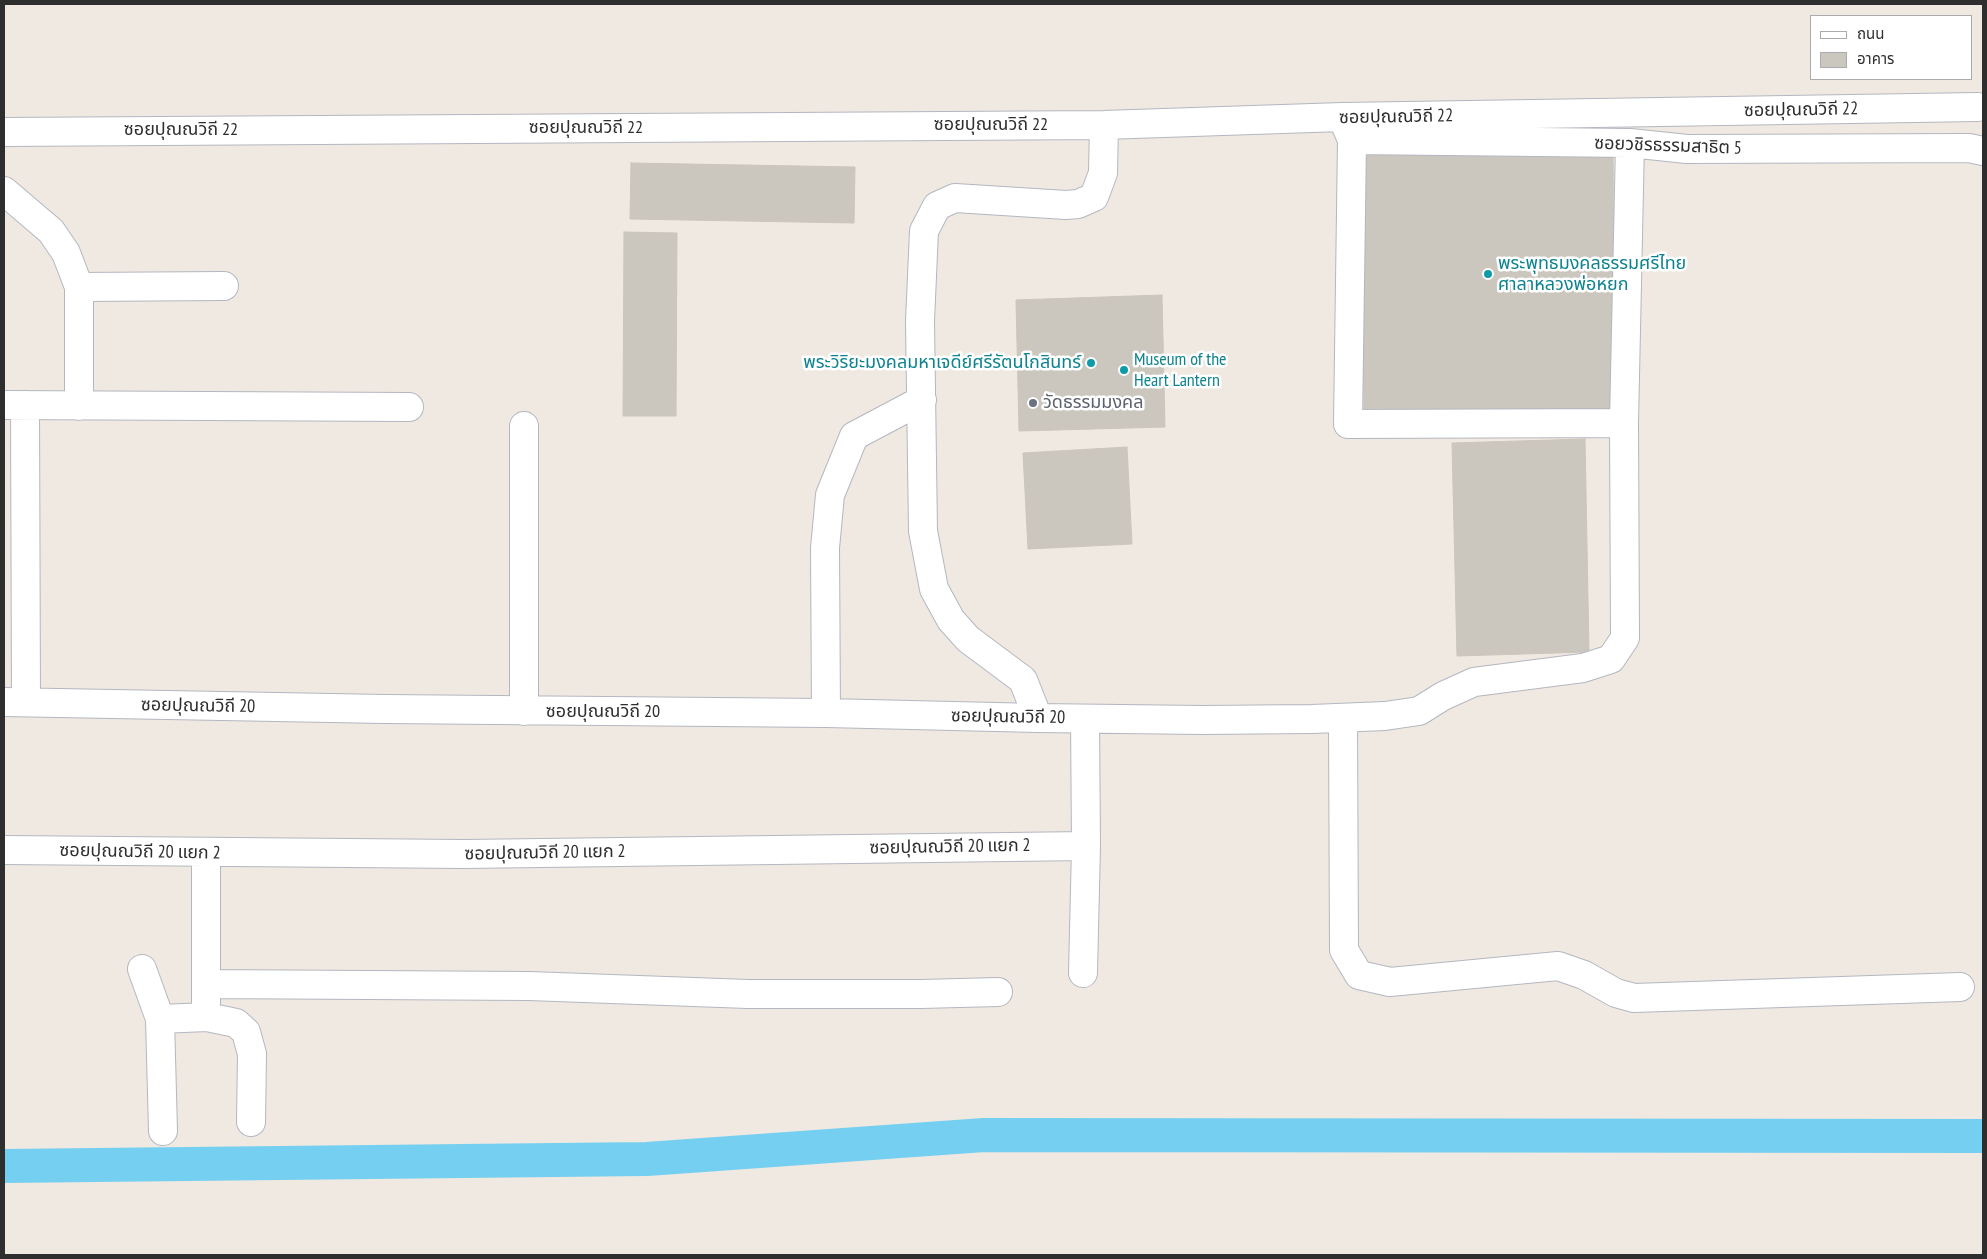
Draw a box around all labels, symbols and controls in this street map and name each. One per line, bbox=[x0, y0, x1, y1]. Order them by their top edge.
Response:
legend bbox=[1810, 15, 1972, 80]
text: ถนน bbox=[1857, 24, 1884, 43]
text: อาคาร bbox=[1857, 49, 1894, 68]
street label: ซอยปุณณวิถี 22 bbox=[1744, 98, 1858, 122]
street label: ซอยปุณณวิถี 22 bbox=[1339, 105, 1453, 129]
street label: ซอยปุณณวิถี 22 bbox=[934, 114, 1048, 136]
street label: ซอยปุณณวิถี 22 bbox=[529, 117, 643, 139]
street label: ซอยปุณณวิถี 22 bbox=[124, 119, 238, 141]
street label: ซอยวชิรธรรมสาธิต 5 bbox=[1594, 133, 1742, 159]
place label: พระพุทธมงคลธรรมศรีไทย ศาลาหลวงพ่อหยก bbox=[1498, 253, 1686, 296]
marker: พระพุทธมงคลธรรมศรีไทย ศาลาหลวงพ่อหยก bbox=[1482, 268, 1494, 280]
place label: Museum of the Heart Lantern bbox=[1134, 349, 1226, 392]
place label: พระวิริยะมงคลมหาเจดีย์ศรีรัตนโกสินทร์ bbox=[803, 352, 1081, 374]
marker: พระวิริยะมงคลมหาเจดีย์ศรีรัตนโกสินทร์ bbox=[1085, 357, 1097, 369]
marker: Museum of the Heart Lantern bbox=[1118, 364, 1130, 376]
place label: วัดธรรมมงคล bbox=[1043, 392, 1143, 414]
marker: วัดธรรมมงคล bbox=[1027, 397, 1039, 409]
street label: ซอยปุณณวิถี 20 bbox=[141, 694, 255, 718]
street label: ซอยปุณณวิถี 20 bbox=[546, 701, 660, 723]
street label: ซอยปุณณวิถี 20 bbox=[951, 705, 1065, 729]
street label: ซอยปุณณวิถี 20 แยก 2 bbox=[869, 835, 1031, 859]
street label: ซอยปุณณวิถี 20 แยก 2 bbox=[59, 840, 221, 864]
street label: ซอยปุณณวิถี 20 แยก 2 bbox=[464, 841, 626, 865]

